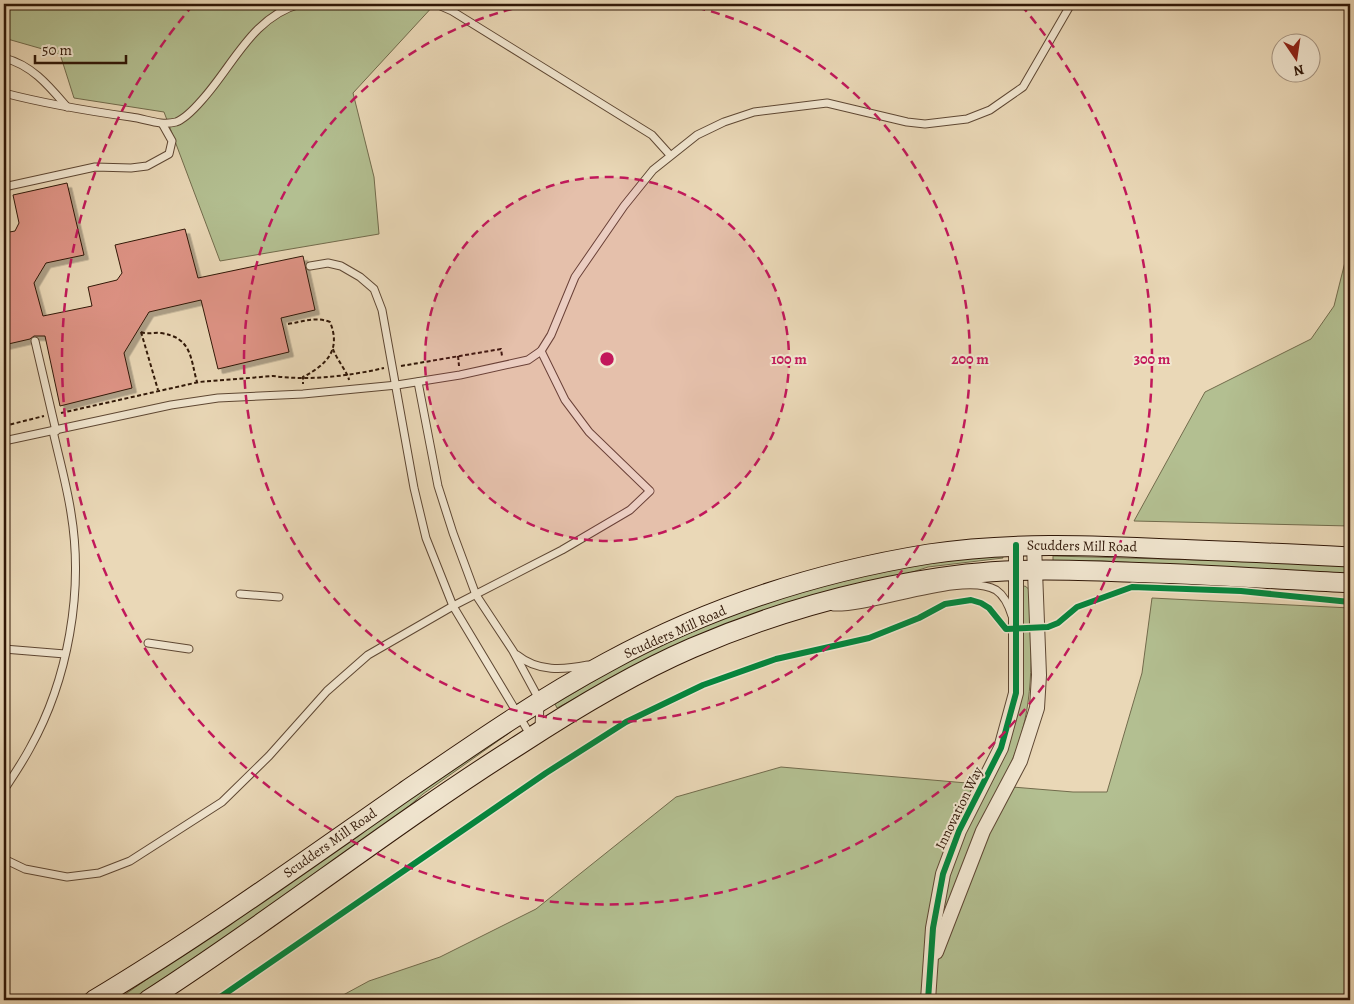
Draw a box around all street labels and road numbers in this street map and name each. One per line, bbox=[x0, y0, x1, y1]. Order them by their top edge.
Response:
street label: Scudders Mill Road bbox=[1027, 536, 1138, 556]
street label: Scudders Mill Road bbox=[621, 601, 730, 663]
street label: Innovation Way bbox=[931, 763, 988, 853]
street label: Scudders Mill Road bbox=[279, 803, 381, 882]

